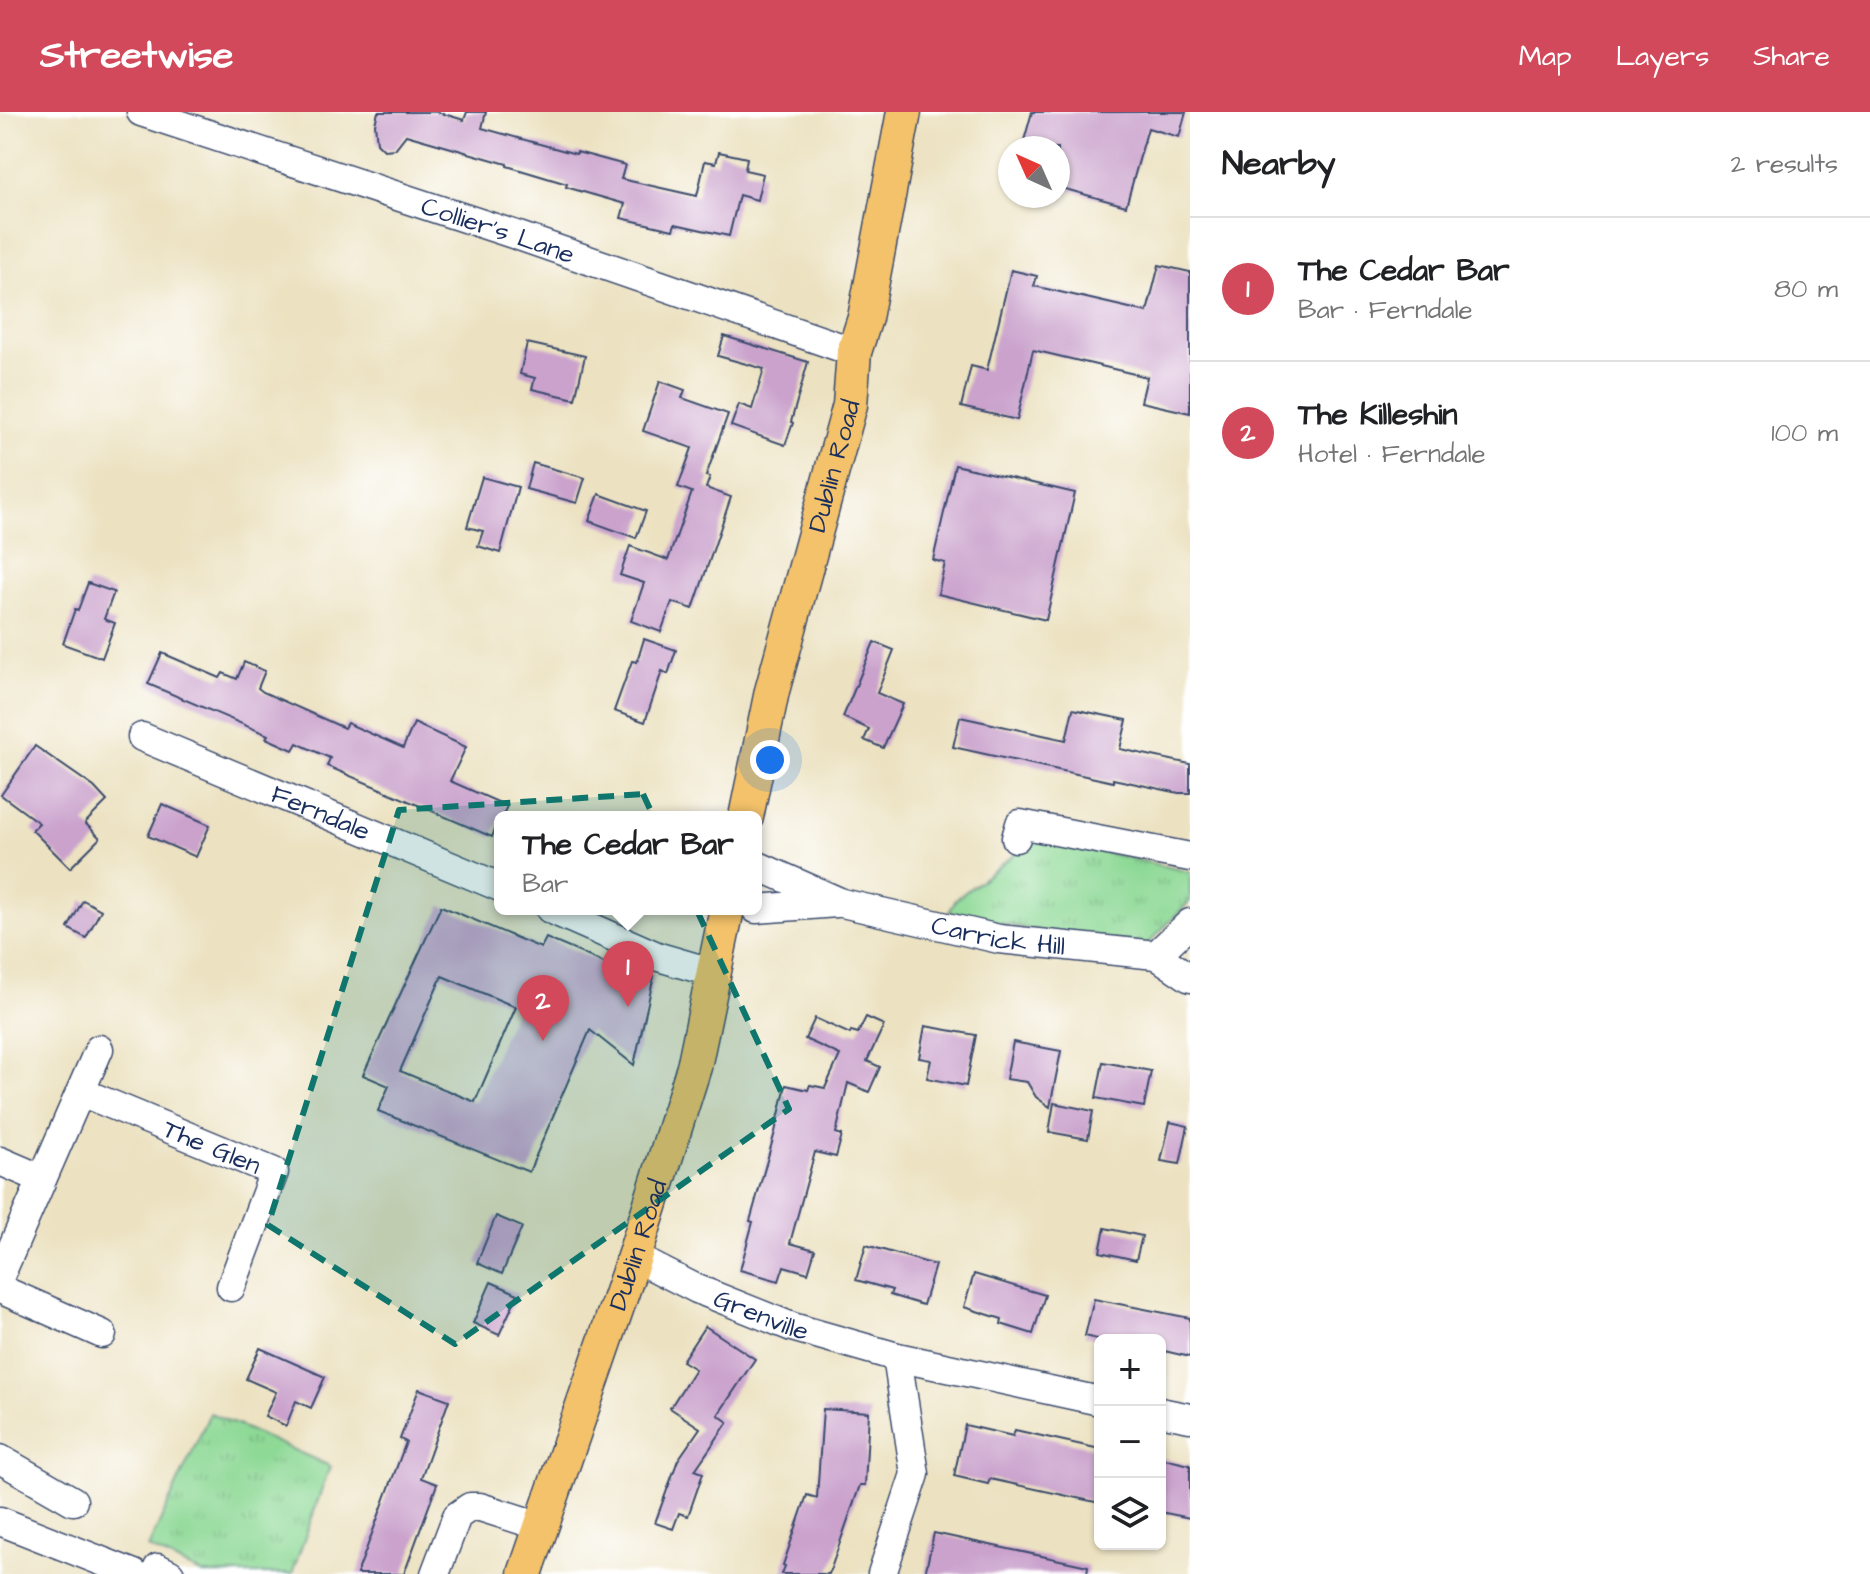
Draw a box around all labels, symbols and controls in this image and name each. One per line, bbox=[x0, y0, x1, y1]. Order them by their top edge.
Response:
text: Streetwise bbox=[40, 30, 233, 82]
text: Map bbox=[1519, 37, 1572, 76]
text: Layers bbox=[1616, 37, 1709, 76]
text: Share bbox=[1753, 37, 1830, 76]
north arrow bbox=[998, 136, 1070, 208]
text: Nearby bbox=[1222, 140, 1336, 188]
text: 2 results bbox=[1730, 146, 1838, 182]
street label: Collier's Lane bbox=[417, 188, 579, 273]
text: The Cedar Bar bbox=[1298, 250, 1510, 292]
text: 1 bbox=[1246, 271, 1250, 307]
text: 80 m bbox=[1774, 271, 1838, 307]
text: Bar · Ferndale bbox=[1298, 292, 1473, 328]
text: The Killeshin bbox=[1298, 394, 1458, 436]
street label: Dublin Road bbox=[799, 396, 870, 536]
text: 2 bbox=[1241, 415, 1255, 451]
text: 100 m bbox=[1771, 415, 1838, 451]
text: Hotel · Ferndale bbox=[1298, 436, 1486, 472]
your location bbox=[750, 740, 790, 780]
street label: Ferndale bbox=[266, 776, 376, 850]
popup bbox=[494, 811, 762, 915]
text: The Cedar Bar bbox=[522, 824, 734, 866]
text: Bar bbox=[522, 866, 568, 902]
street label: Carrick Hill bbox=[928, 907, 1067, 965]
pin: 1 bbox=[602, 941, 654, 1007]
pin: 2 bbox=[517, 975, 569, 1041]
street label: The Glen bbox=[157, 1111, 266, 1184]
street label: Dublin Road bbox=[600, 1175, 676, 1315]
street label: Grenville bbox=[708, 1281, 813, 1350]
map controls bbox=[1094, 1334, 1166, 1550]
button: + bbox=[1094, 1334, 1166, 1406]
button: − bbox=[1094, 1406, 1166, 1478]
button: layers bbox=[1094, 1478, 1166, 1550]

